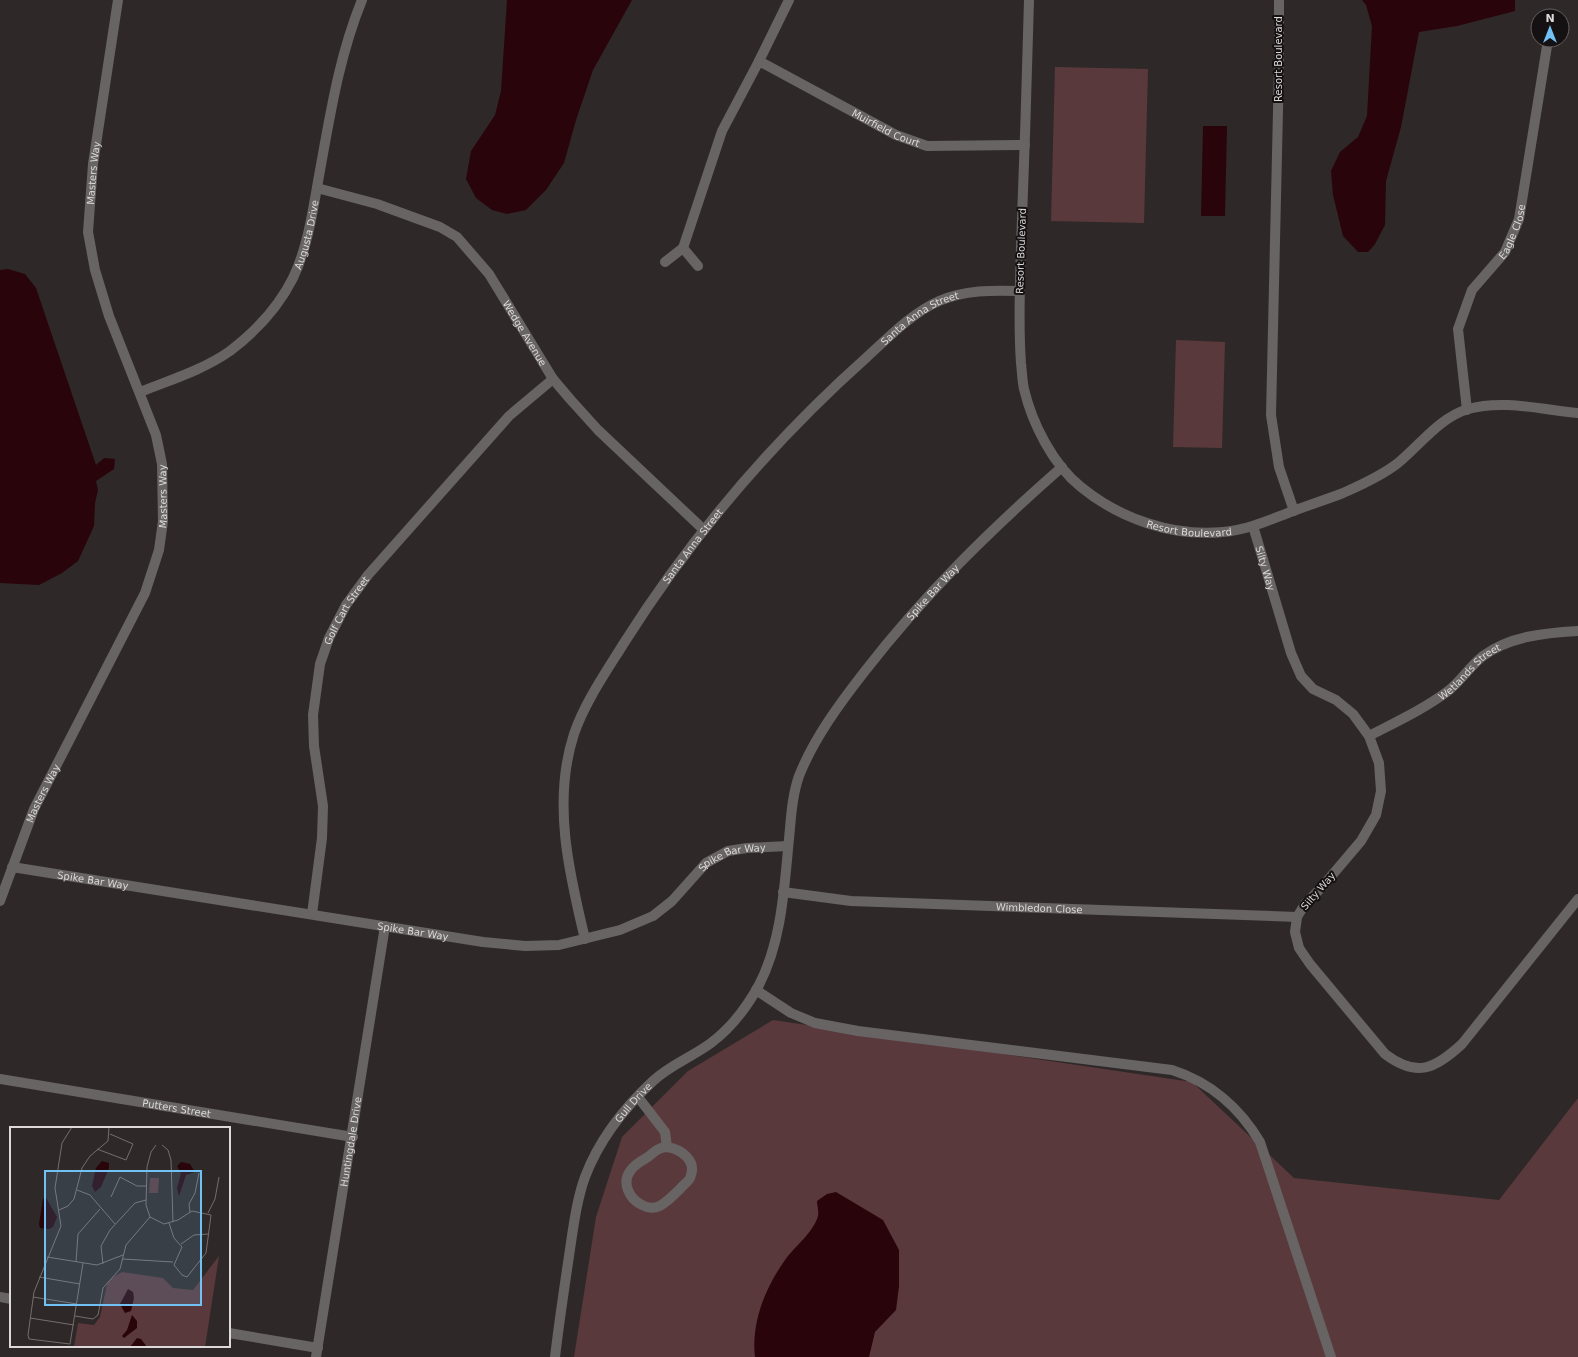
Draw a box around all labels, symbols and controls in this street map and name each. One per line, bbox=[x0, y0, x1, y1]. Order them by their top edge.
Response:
north arrow bbox=[1530, 8, 1570, 48]
text: N bbox=[1545, 12, 1555, 25]
street label: Resort Boulevard bbox=[1273, 16, 1284, 102]
street label: Muirfield Court bbox=[850, 107, 922, 149]
street label: Masters Way bbox=[85, 140, 102, 205]
street label: Augusta Drive bbox=[292, 199, 320, 271]
street label: Eagle Close bbox=[1496, 203, 1527, 261]
street label: Resort Boulevard bbox=[1014, 208, 1028, 294]
street label: Santa Anna Street bbox=[878, 289, 960, 347]
street label: Wedge Avenue bbox=[501, 298, 549, 368]
street label: Masters Way bbox=[157, 464, 169, 529]
street label: Santa Anna Street bbox=[660, 506, 725, 585]
street label: Resort Boulevard bbox=[1145, 518, 1232, 538]
street label: Silty Way bbox=[1254, 544, 1278, 592]
street label: Spike Bar Way bbox=[904, 562, 961, 622]
street label: Golf Cart Street bbox=[322, 574, 371, 646]
street label: Wetlands Street bbox=[1436, 641, 1502, 702]
street label: Masters Way bbox=[24, 762, 62, 824]
street label: Spike Bar Way bbox=[696, 842, 766, 873]
street label: Spike Bar Way bbox=[57, 869, 129, 891]
street label: Silty Way bbox=[1299, 870, 1337, 912]
street label: Wimbledon Close bbox=[996, 901, 1083, 915]
street label: Spike Bar Way bbox=[377, 920, 449, 942]
street label: Gull Drive bbox=[612, 1080, 653, 1124]
street label: Huntingdale Drive bbox=[338, 1096, 363, 1188]
street label: Putters Street bbox=[142, 1097, 212, 1119]
inset map bbox=[10, 1127, 230, 1347]

